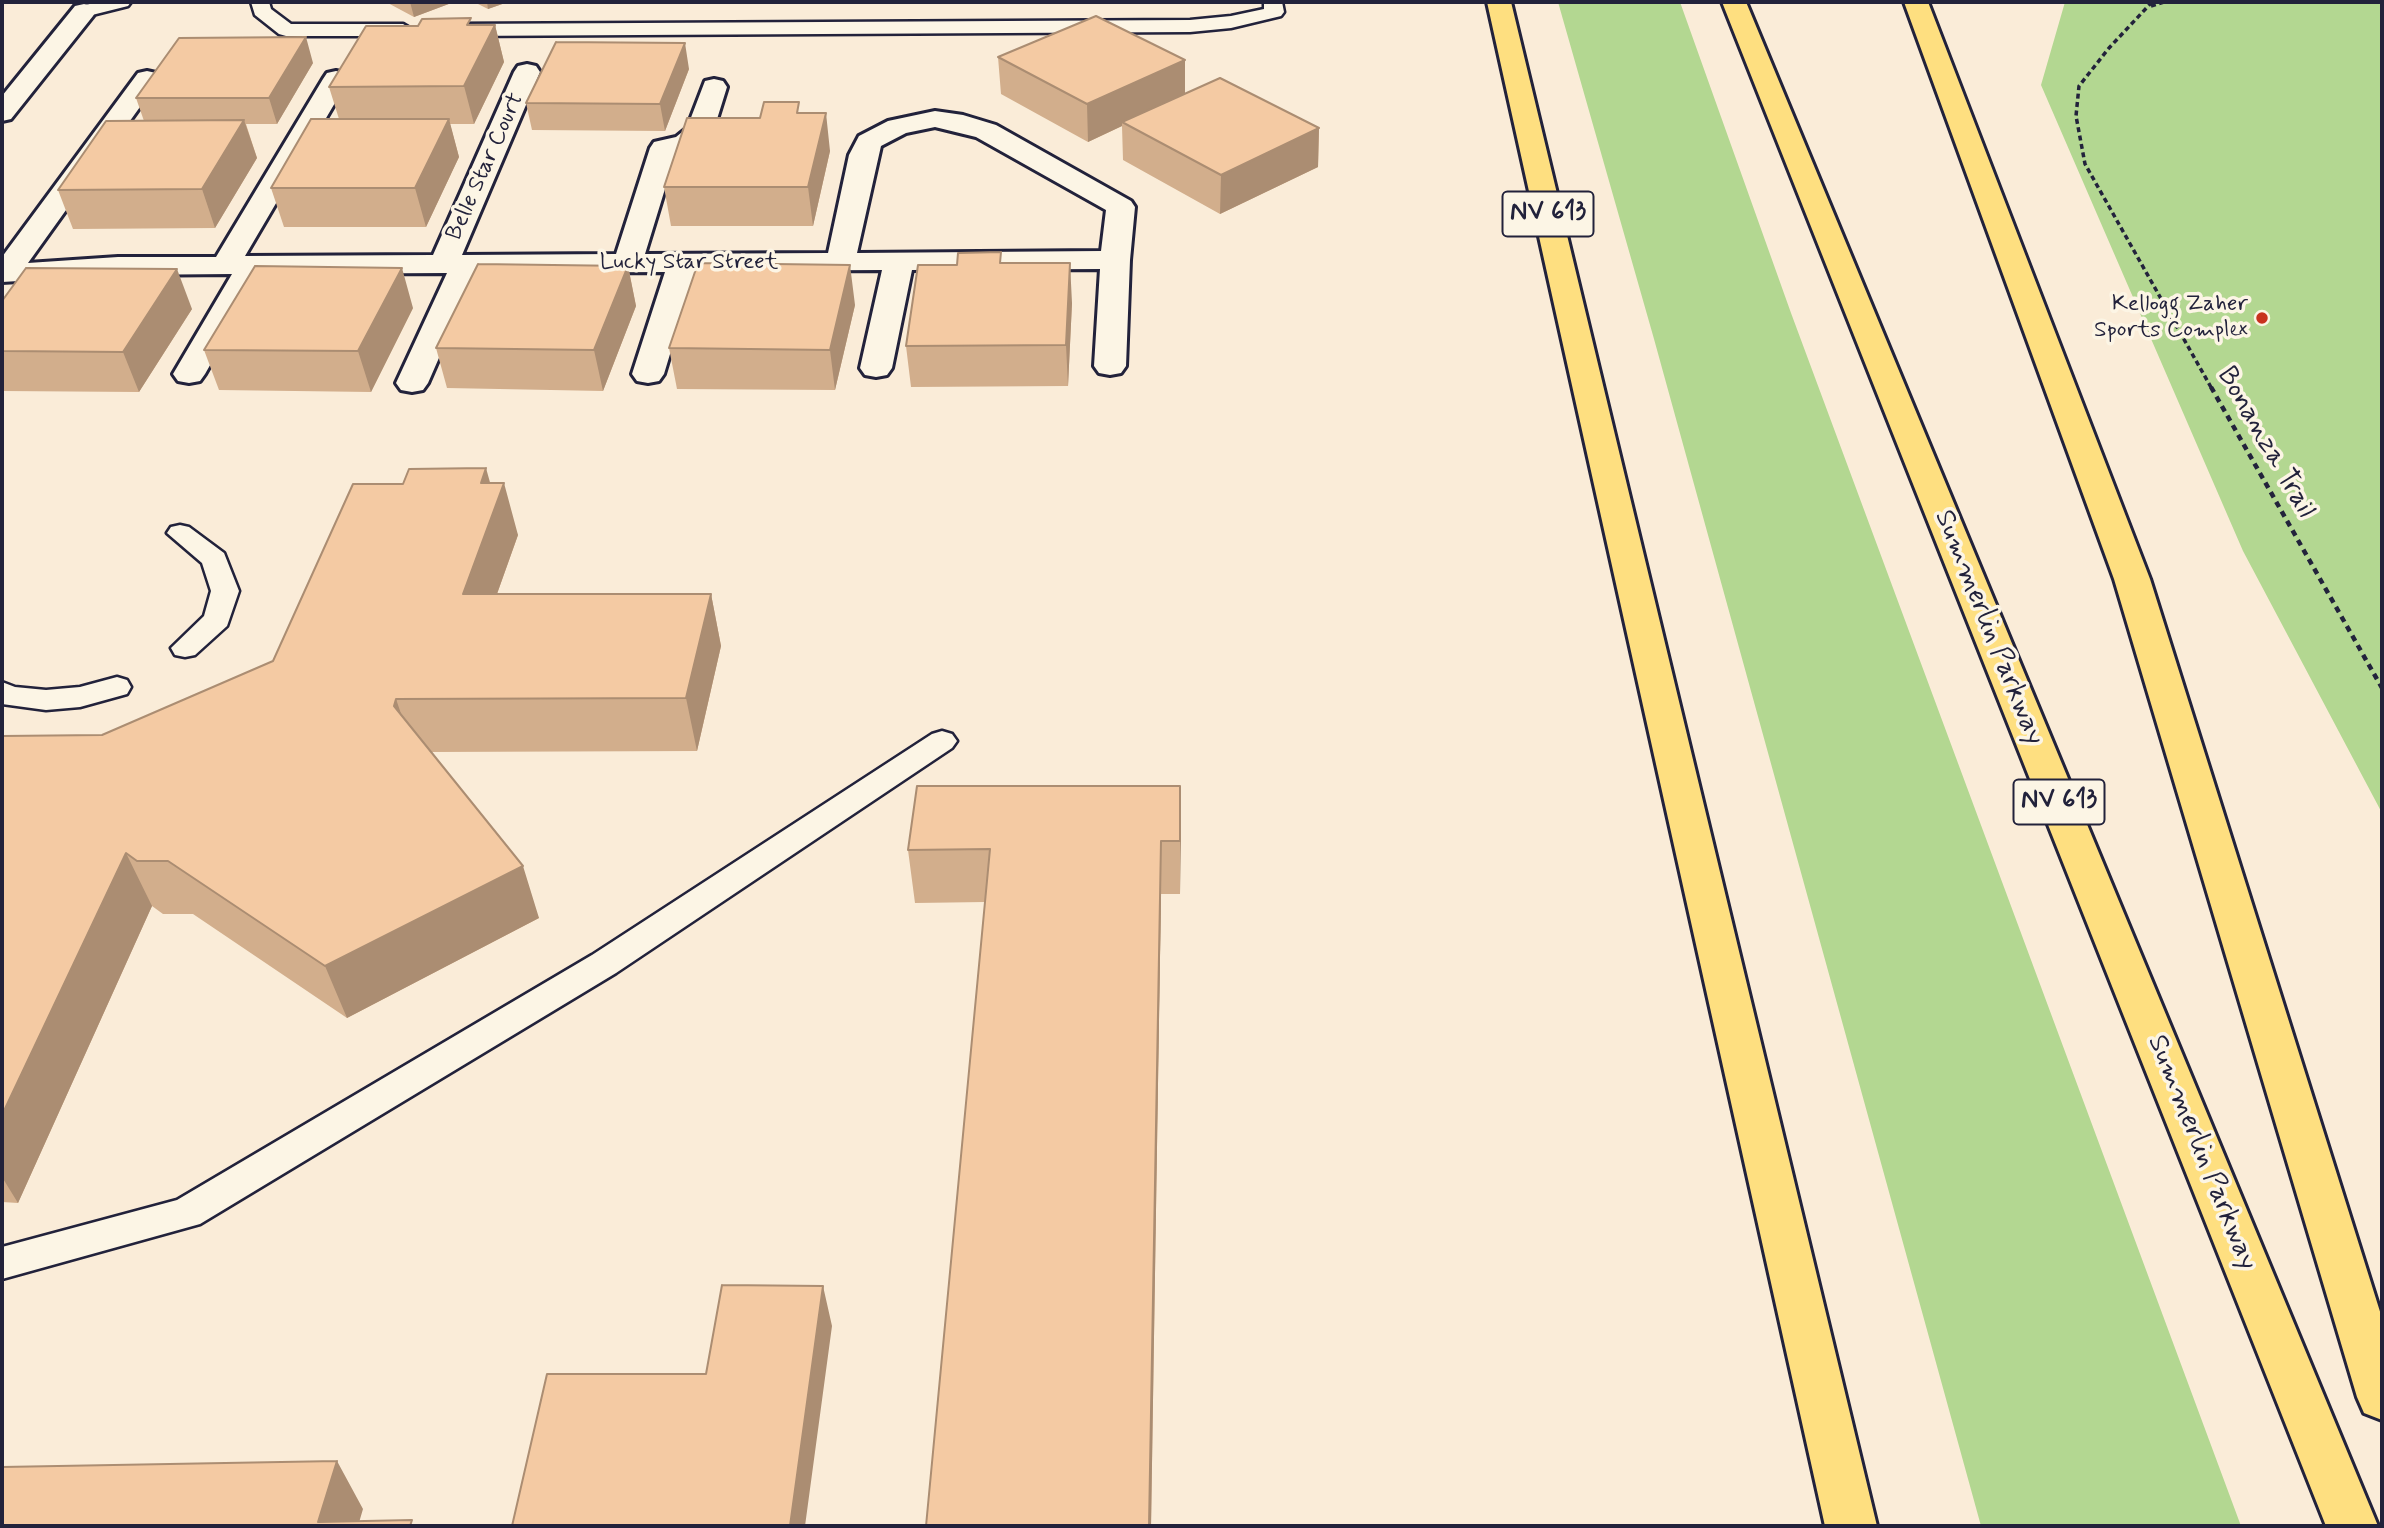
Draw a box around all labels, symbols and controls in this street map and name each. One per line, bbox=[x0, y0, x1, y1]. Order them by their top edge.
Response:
street label: Belle Star Court bbox=[441, 89, 531, 245]
road number: NV 613 bbox=[1502, 192, 1594, 236]
street label: Lucky Star Street bbox=[600, 249, 778, 277]
place label: Kellogg Zaher Sports Complex bbox=[2094, 291, 2248, 345]
marker: Kellogg Zaher Sports Complex bbox=[2254, 310, 2270, 326]
street label: Bonanza Trail bbox=[2208, 361, 2322, 525]
street label: Summerlin Parkway bbox=[1926, 506, 2050, 750]
road number: NV 613 bbox=[2014, 780, 2104, 824]
street label: Summerlin Parkway bbox=[2139, 1031, 2263, 1275]

